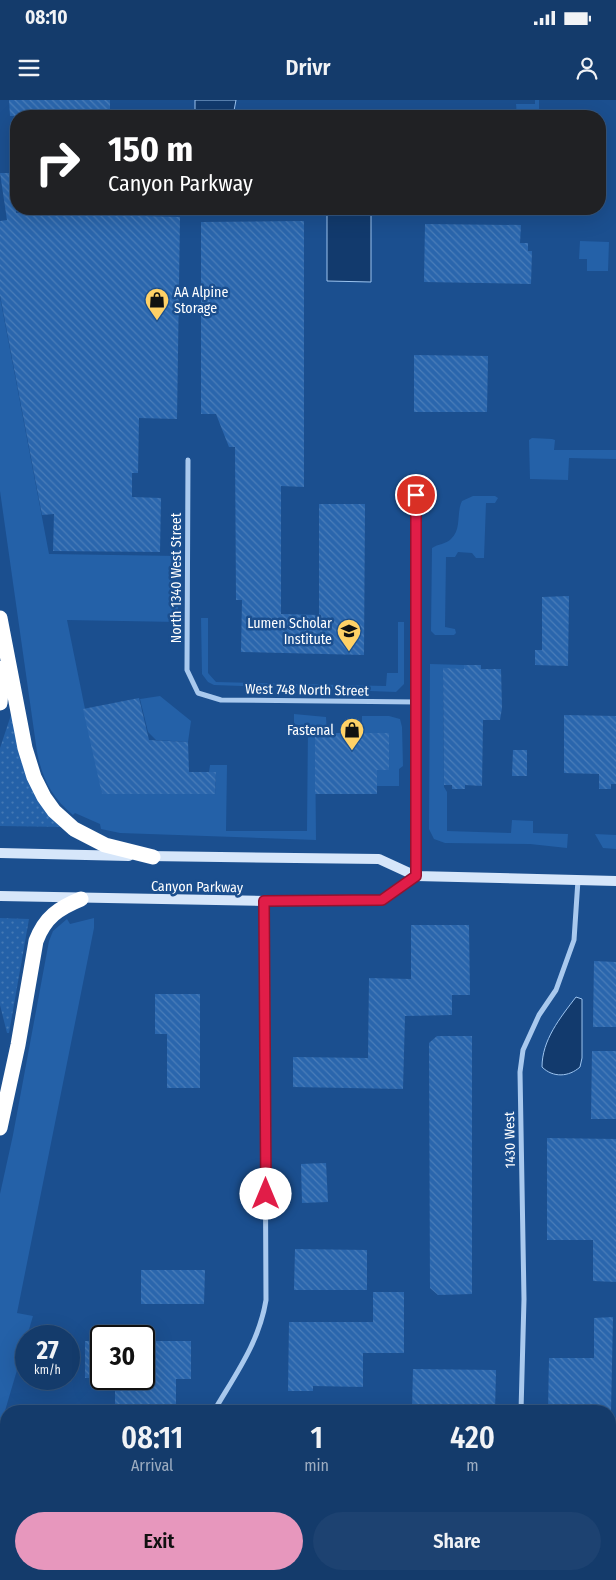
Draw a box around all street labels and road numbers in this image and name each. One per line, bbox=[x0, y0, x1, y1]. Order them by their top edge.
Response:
street label: North 1340 West Street bbox=[168, 512, 185, 643]
street label: West 748 North Street bbox=[245, 680, 369, 700]
street label: Canyon Parkway bbox=[151, 878, 244, 896]
street label: 1430 West bbox=[501, 1111, 519, 1169]

